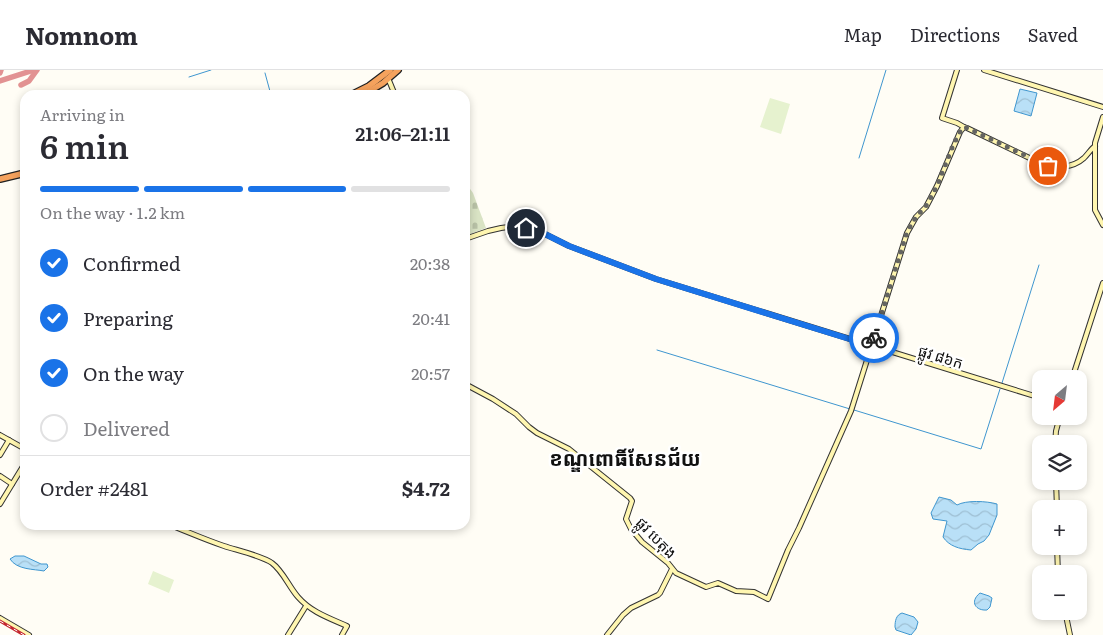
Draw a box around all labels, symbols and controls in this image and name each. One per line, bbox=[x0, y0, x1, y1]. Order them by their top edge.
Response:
text: Nomnom bbox=[25, 17, 138, 52]
text: Map bbox=[844, 21, 882, 48]
text: Directions bbox=[910, 21, 1000, 48]
text: Saved bbox=[1028, 21, 1078, 48]
text: Arriving in bbox=[40, 102, 125, 126]
text: 21:06–21:11 bbox=[355, 119, 450, 147]
text: 6 min bbox=[40, 121, 129, 169]
pin bbox=[1027, 145, 1069, 187]
icon: bag bbox=[1034, 152, 1062, 180]
text: On the way · 1.2 km bbox=[40, 200, 185, 224]
pin bbox=[505, 207, 547, 249]
icon: home bbox=[512, 214, 540, 242]
icon: check bbox=[40, 249, 68, 277]
text: Confirmed bbox=[83, 249, 181, 277]
text: 20:38 bbox=[410, 251, 450, 275]
icon: check bbox=[40, 304, 68, 332]
text: Preparing bbox=[83, 304, 173, 332]
text: 20:41 bbox=[412, 306, 450, 330]
courier bbox=[849, 313, 899, 363]
icon: bike bbox=[860, 324, 888, 352]
street label: ផ្លូវ ៨៦ក bbox=[915, 338, 966, 377]
icon: check bbox=[40, 359, 68, 387]
text: On the way bbox=[83, 359, 184, 387]
text: 20:57 bbox=[411, 361, 450, 385]
north arrow bbox=[1032, 370, 1088, 425]
map controls bbox=[1032, 370, 1087, 620]
text: Delivered bbox=[83, 414, 170, 442]
button: layers bbox=[1032, 435, 1087, 490]
district label: ខណ្ឌពោធិ៍សែនជ័យ bbox=[549, 442, 701, 472]
text: Order #2481 bbox=[40, 474, 148, 502]
text: $4.72 bbox=[402, 474, 450, 502]
button: + bbox=[1032, 500, 1087, 555]
street label: ផ្លូវ បេតុង bbox=[629, 511, 683, 565]
button: − bbox=[1032, 565, 1087, 620]

